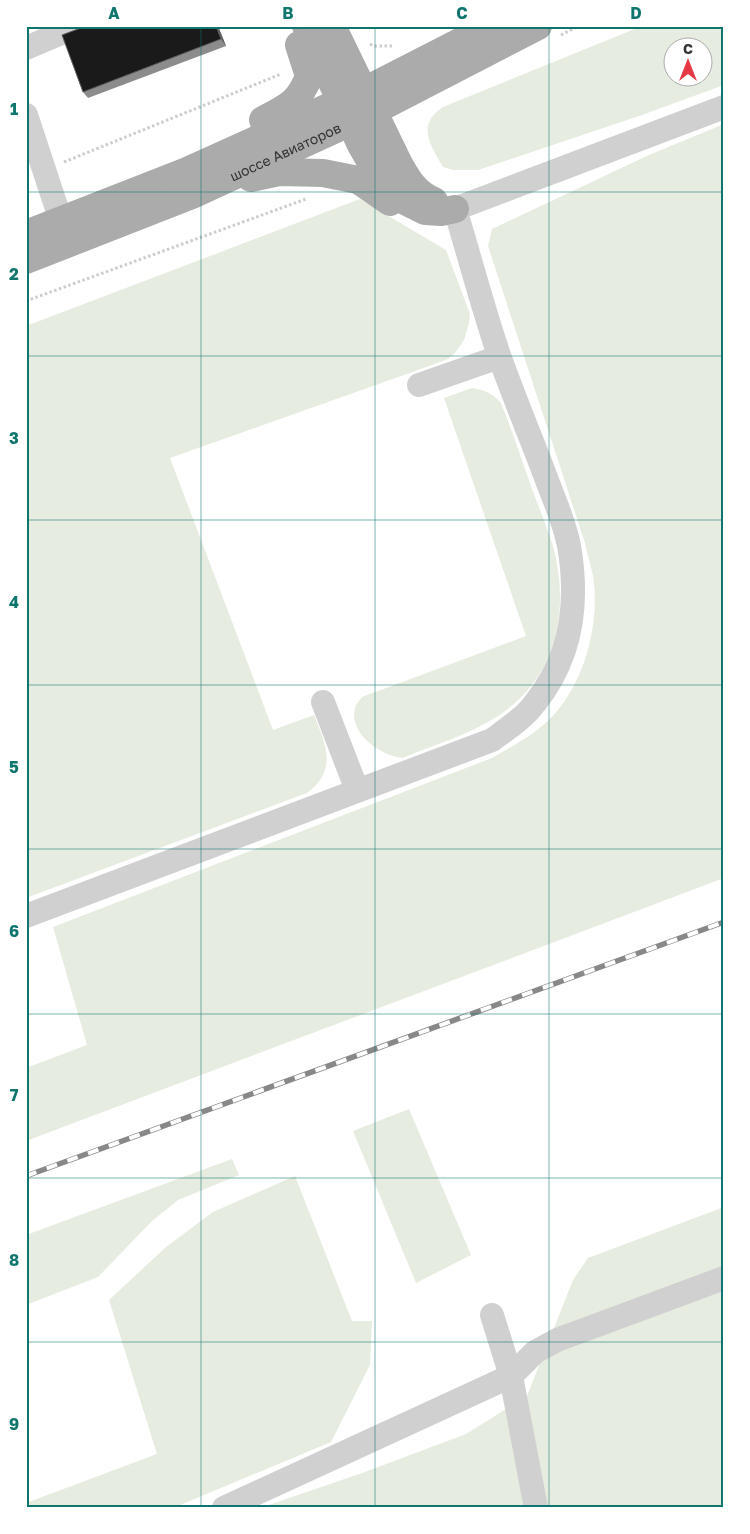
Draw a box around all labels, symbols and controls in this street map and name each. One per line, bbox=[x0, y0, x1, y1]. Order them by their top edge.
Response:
text: A bbox=[108, 3, 120, 23]
text: B bbox=[282, 3, 294, 23]
text: C bbox=[456, 3, 468, 23]
text: D bbox=[630, 3, 642, 23]
north arrow bbox=[662, 38, 712, 88]
text: С bbox=[683, 40, 693, 57]
text: 1 bbox=[10, 99, 18, 119]
street label: шоссе Авиаторов bbox=[227, 119, 343, 185]
text: 2 bbox=[9, 264, 19, 284]
text: 3 bbox=[9, 428, 19, 448]
text: 4 bbox=[9, 592, 19, 612]
text: 5 bbox=[9, 757, 19, 777]
text: 6 bbox=[9, 921, 19, 941]
text: 7 bbox=[10, 1085, 19, 1105]
text: 8 bbox=[9, 1250, 19, 1270]
text: 9 bbox=[9, 1414, 19, 1434]

